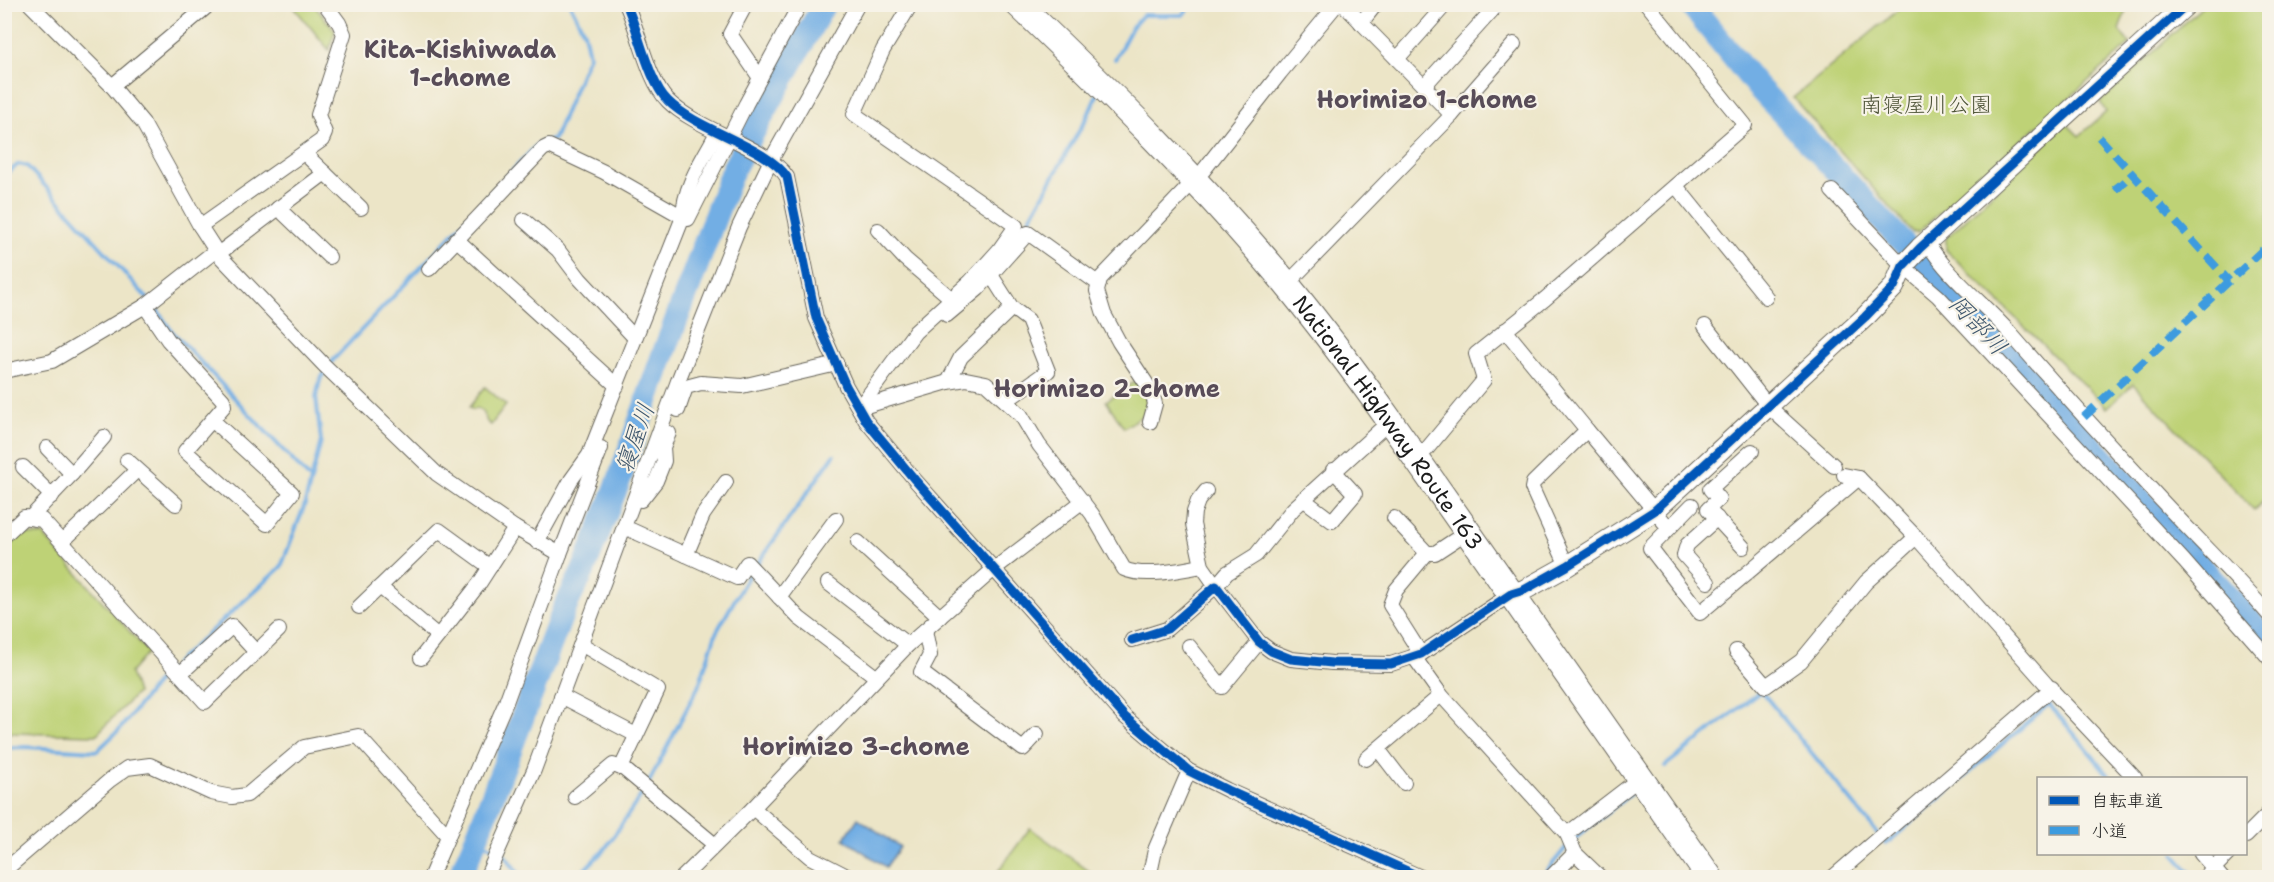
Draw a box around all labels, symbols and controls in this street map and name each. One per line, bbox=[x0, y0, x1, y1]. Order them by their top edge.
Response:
district label: Kita-Kishiwada 1-chome bbox=[364, 34, 557, 94]
district label: Horimizo 1-chome bbox=[1316, 84, 1538, 116]
park label: 南寝屋川公園 bbox=[1860, 90, 1992, 119]
water label: 岡部川 bbox=[1942, 288, 2014, 362]
street label: National Highway Route 163 bbox=[1286, 289, 1490, 556]
district label: Horimizo 2-chome bbox=[994, 373, 1220, 405]
water label: 寝屋川 bbox=[608, 399, 662, 477]
district label: Horimizo 3-chome bbox=[742, 731, 970, 763]
legend bbox=[2037, 777, 2247, 855]
text: 自転車道 bbox=[2091, 789, 2163, 813]
text: 小道 bbox=[2091, 819, 2127, 843]

